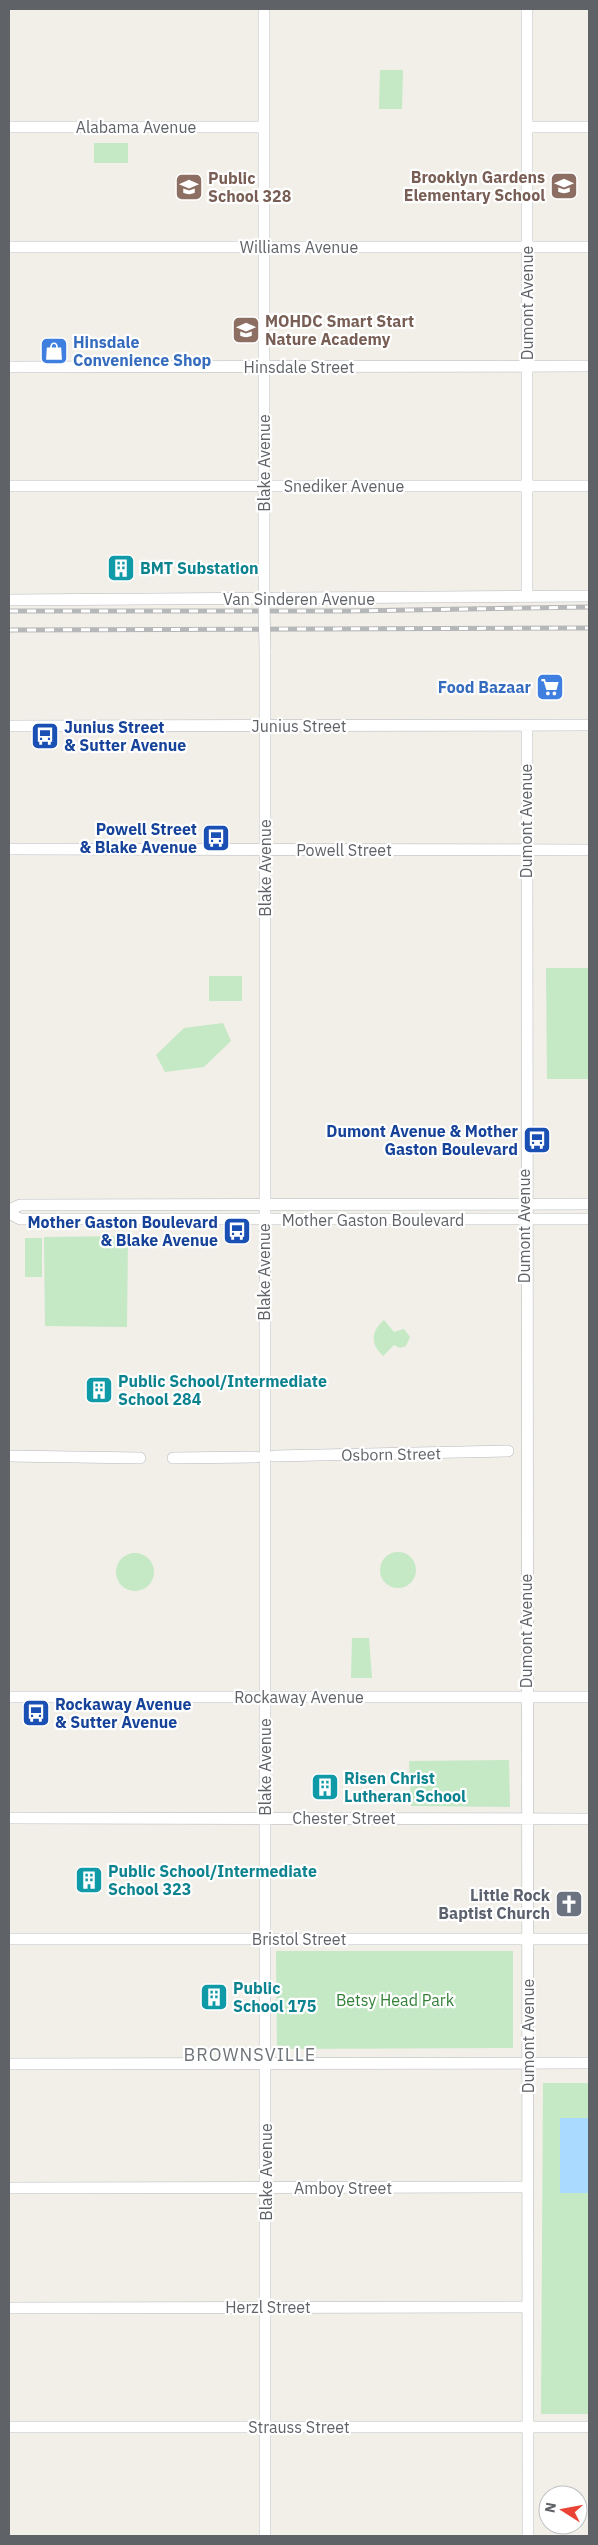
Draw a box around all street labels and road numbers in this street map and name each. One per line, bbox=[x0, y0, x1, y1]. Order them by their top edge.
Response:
street label: Alabama Avenue bbox=[76, 117, 197, 137]
street label: Williams Avenue bbox=[240, 237, 358, 257]
street label: Dumont Avenue bbox=[517, 245, 537, 360]
street label: Hinsdale Street bbox=[244, 357, 354, 377]
street label: Blake Avenue bbox=[254, 414, 274, 512]
street label: Snediker Avenue bbox=[284, 476, 404, 496]
street label: Van Sinderen Avenue bbox=[223, 589, 375, 609]
street label: Junius Street bbox=[252, 716, 346, 736]
street label: Dumont Avenue bbox=[516, 763, 536, 878]
street label: Blake Avenue bbox=[255, 819, 275, 917]
street label: Powell Street bbox=[296, 840, 392, 860]
street label: Dumont Avenue bbox=[514, 1168, 534, 1283]
street label: Mother Gaston Boulevard bbox=[282, 1210, 464, 1230]
street label: Blake Avenue bbox=[254, 1223, 274, 1321]
street label: Osborn Street bbox=[341, 1443, 441, 1465]
street label: Dumont Avenue bbox=[516, 1573, 536, 1688]
street label: Rockaway Avenue bbox=[234, 1687, 364, 1707]
street label: Blake Avenue bbox=[255, 1718, 275, 1816]
street label: Chester Street bbox=[292, 1808, 396, 1828]
street label: Bristol Street bbox=[252, 1929, 346, 1949]
street label: Dumont Avenue bbox=[518, 1978, 538, 2093]
street label: Blake Avenue bbox=[256, 2123, 276, 2221]
street label: Amboy Street bbox=[294, 2178, 392, 2198]
street label: Herzl Street bbox=[225, 2297, 311, 2317]
street label: Strauss Street bbox=[248, 2417, 350, 2437]

